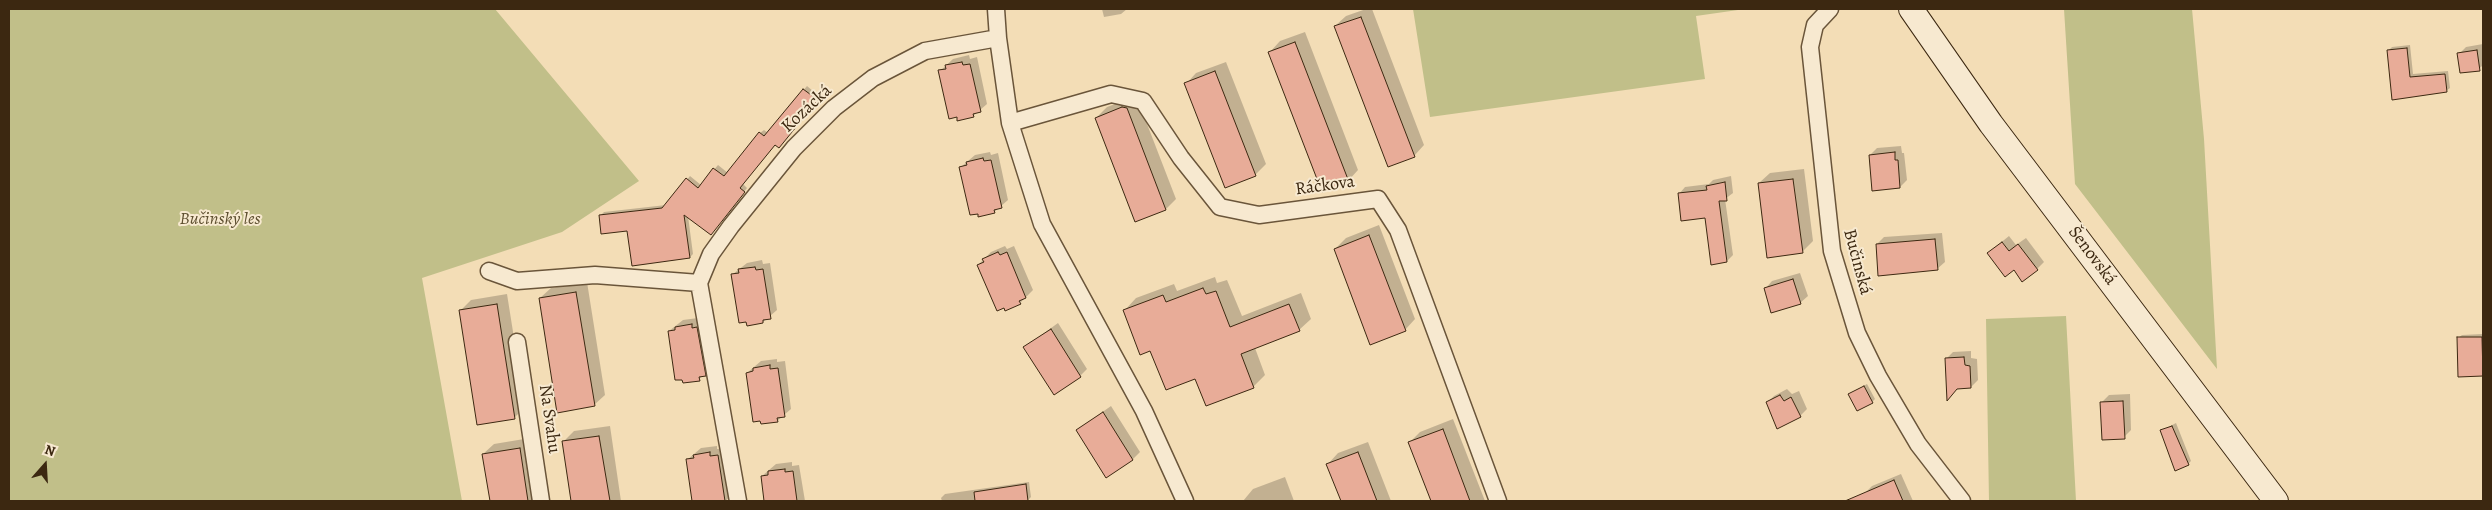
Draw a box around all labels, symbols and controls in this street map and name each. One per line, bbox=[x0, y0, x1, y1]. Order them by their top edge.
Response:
street label: Kozácká bbox=[777, 80, 837, 138]
street label: Ráčkova bbox=[1294, 171, 1356, 201]
park label: Bučinský les bbox=[179, 209, 261, 231]
street label: Šenovská bbox=[2063, 222, 2121, 290]
street label: Bučinská bbox=[1838, 227, 1876, 297]
street label: Na Svahu bbox=[533, 383, 565, 455]
north arrow bbox=[20, 440, 70, 490]
text: N bbox=[42, 440, 58, 461]

